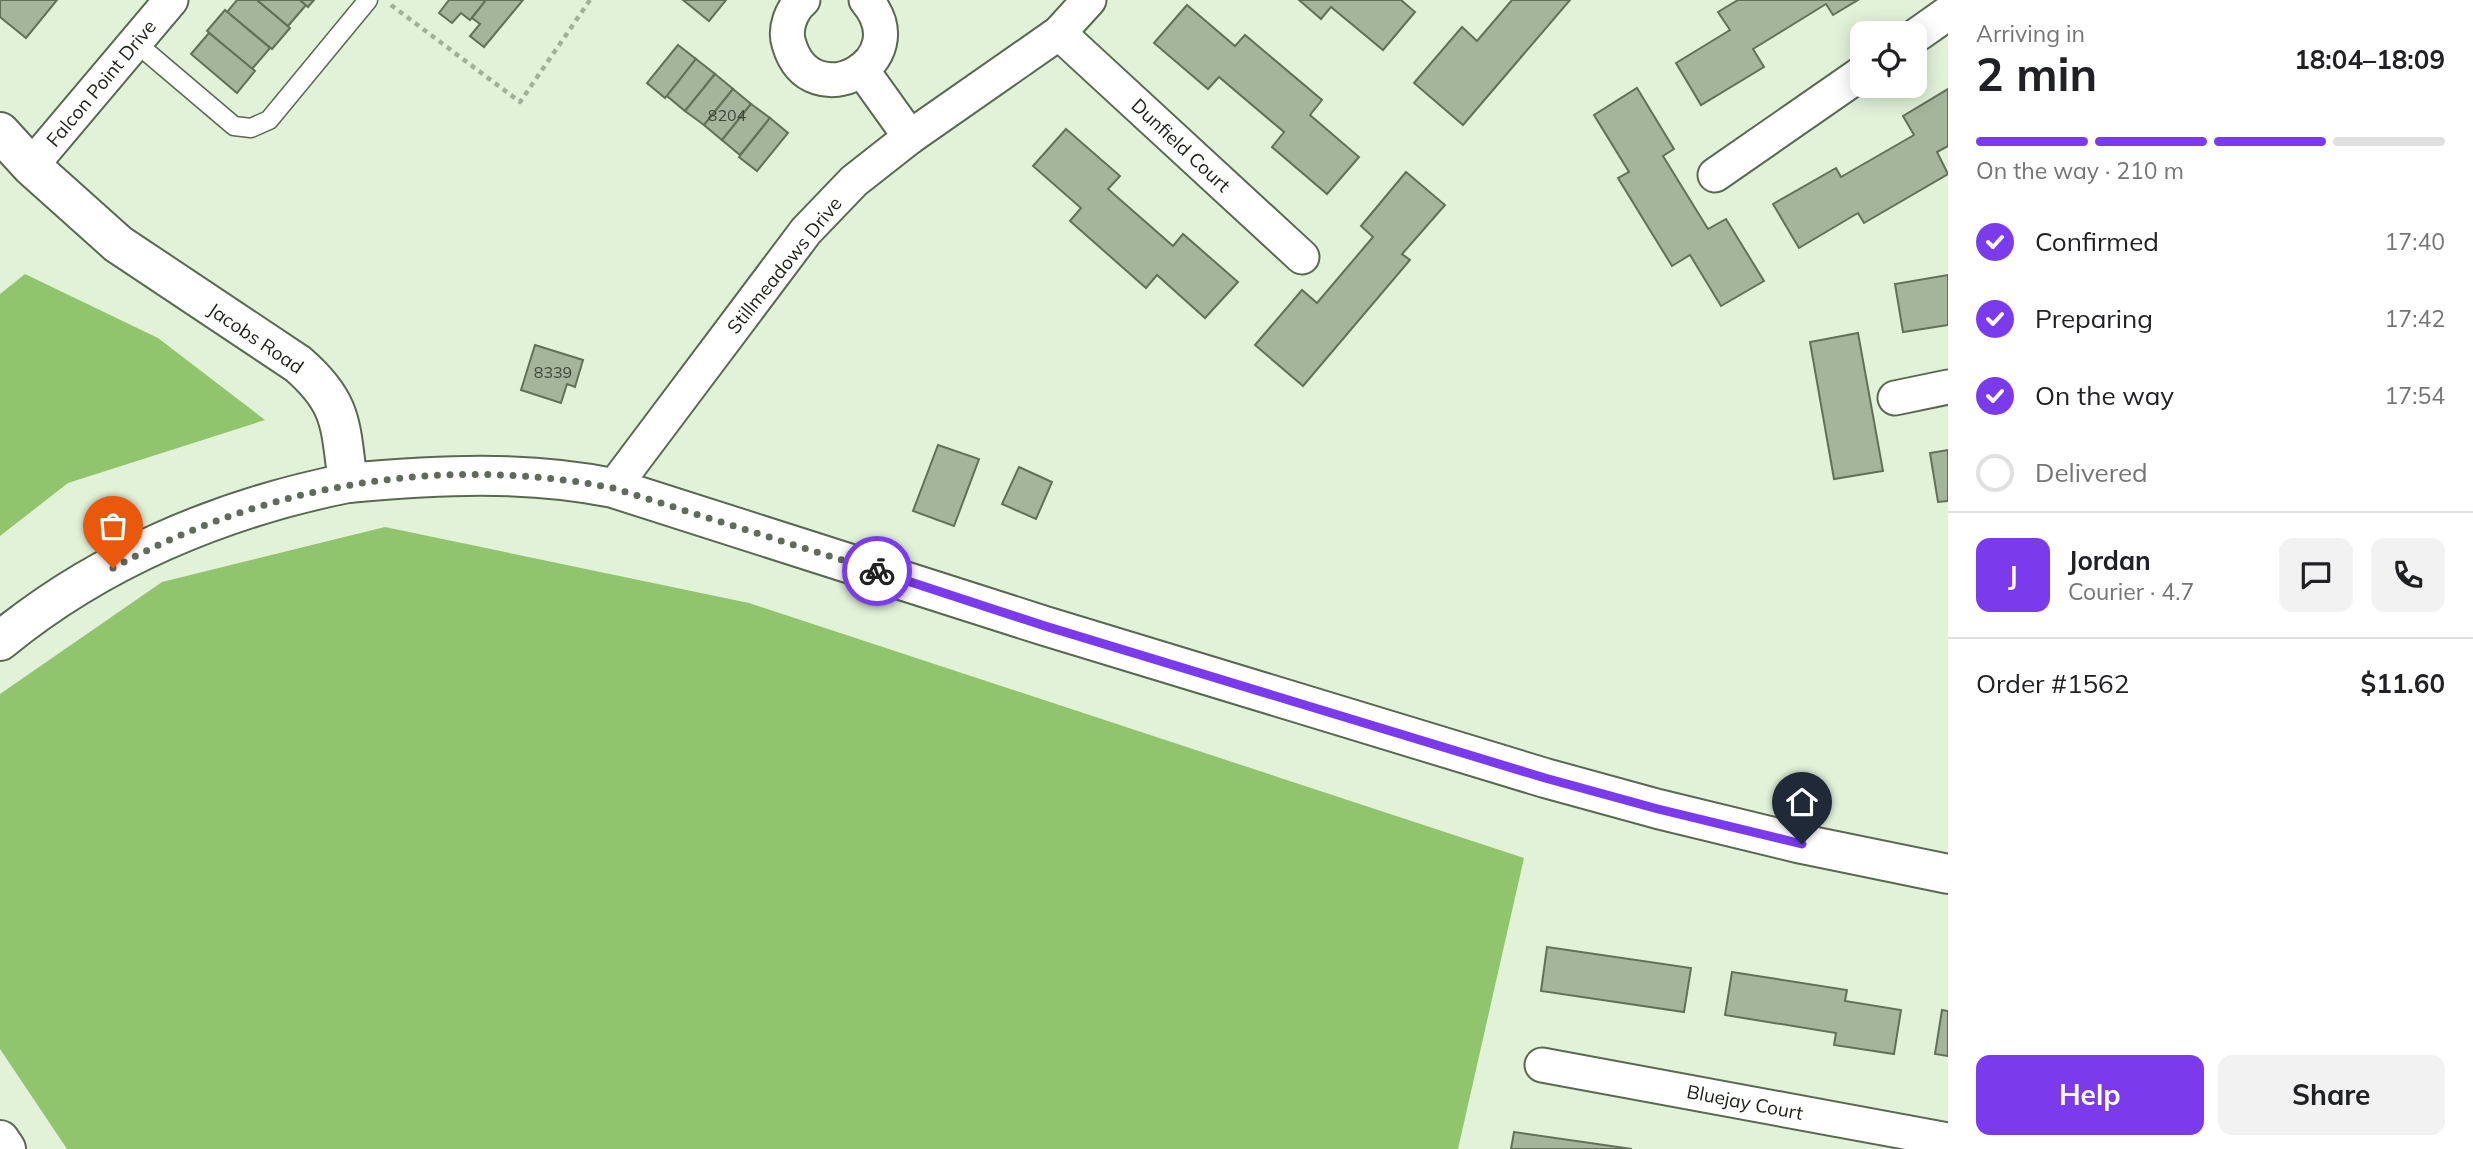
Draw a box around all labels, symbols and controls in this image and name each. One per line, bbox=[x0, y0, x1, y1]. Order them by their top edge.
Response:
street label: Falcon Point Drive bbox=[41, 15, 161, 151]
text: Arriving in bbox=[1976, 19, 2085, 48]
map controls bbox=[1850, 21, 1927, 98]
button: locate bbox=[1850, 21, 1927, 98]
text: 18:04–18:09 bbox=[2294, 43, 2445, 76]
text: 2 min bbox=[1976, 45, 2097, 103]
street label: Dunfield Court bbox=[1127, 93, 1236, 197]
house number: 8204 bbox=[708, 105, 747, 125]
text: On the way · 210 m bbox=[1976, 156, 2184, 185]
street label: Stillmeadows Drive bbox=[721, 192, 847, 338]
icon: check bbox=[1976, 223, 2014, 261]
text: Confirmed bbox=[2035, 225, 2159, 258]
text: 17:40 bbox=[2385, 227, 2445, 256]
street label: Jacobs Road bbox=[204, 297, 308, 379]
icon: check bbox=[1976, 300, 2014, 338]
text: Preparing bbox=[2035, 302, 2153, 335]
text: 17:42 bbox=[2385, 304, 2445, 333]
house number: 8339 bbox=[534, 362, 572, 382]
icon: check bbox=[1976, 377, 2014, 415]
text: On the way bbox=[2035, 379, 2174, 412]
text: 17:54 bbox=[2385, 381, 2445, 410]
text: Delivered bbox=[2035, 456, 2148, 489]
pin bbox=[83, 496, 143, 568]
icon: bag bbox=[94, 507, 132, 545]
courier bbox=[842, 536, 912, 606]
button: chat bbox=[2279, 538, 2353, 612]
button: phone bbox=[2371, 538, 2445, 612]
text: Jordan bbox=[2068, 544, 2151, 577]
icon: bike bbox=[858, 552, 896, 590]
text: J bbox=[2008, 559, 2018, 592]
text: Courier · 4.7 bbox=[2068, 577, 2194, 606]
text: Order #1562 bbox=[1976, 667, 2129, 700]
text: $11.60 bbox=[2361, 667, 2445, 700]
pin bbox=[1772, 772, 1832, 844]
icon: home bbox=[1783, 783, 1821, 821]
button: Help bbox=[1976, 1055, 2204, 1135]
button: Share bbox=[2218, 1055, 2445, 1135]
street label: Bluejay Court bbox=[1685, 1079, 1805, 1125]

